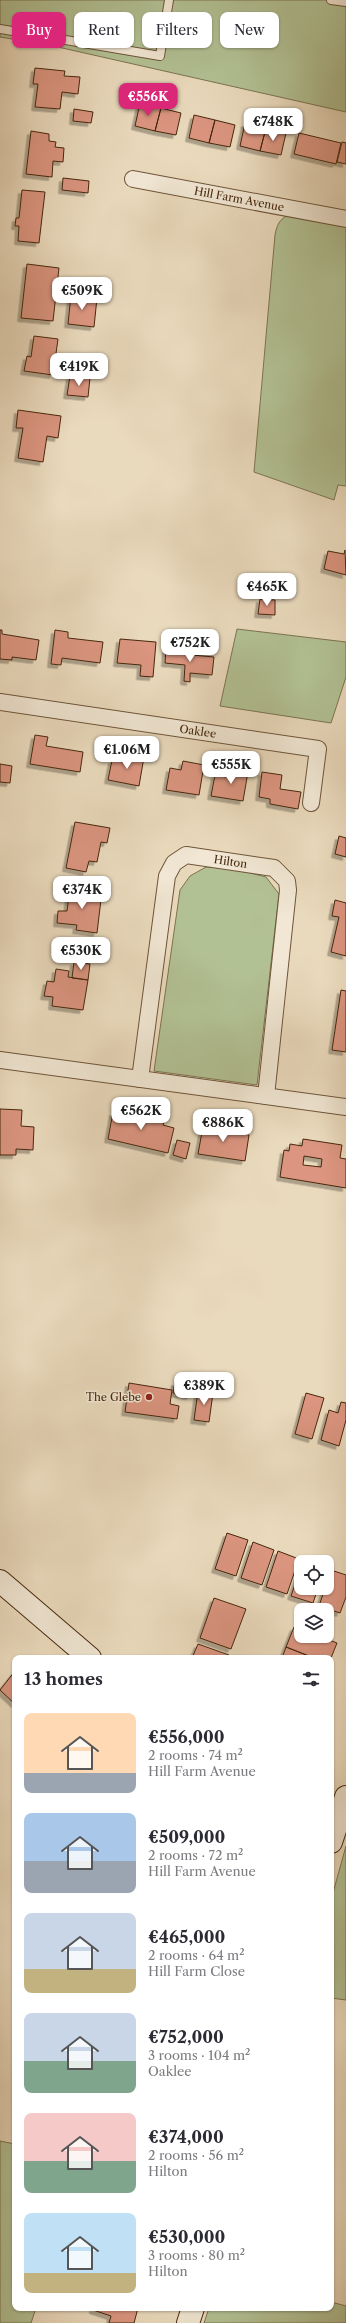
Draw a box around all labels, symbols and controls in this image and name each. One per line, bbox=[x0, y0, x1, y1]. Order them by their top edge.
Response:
chip: Buy bbox=[12, 12, 66, 48]
chip: Rent bbox=[74, 12, 134, 48]
chip: Filters bbox=[142, 12, 212, 48]
chip: New bbox=[220, 12, 279, 48]
pin: €556K bbox=[120, 83, 176, 117]
text: €556K bbox=[128, 88, 168, 104]
pin: €748K bbox=[245, 108, 301, 142]
text: €748K bbox=[253, 113, 293, 129]
street label: Hill Farm Avenue bbox=[193, 184, 285, 214]
pin: €509K bbox=[54, 277, 110, 311]
text: €509K bbox=[61, 282, 103, 298]
pin: €419K bbox=[51, 353, 107, 387]
text: €419K bbox=[59, 358, 99, 374]
pin: €465K bbox=[239, 573, 295, 607]
text: €465K bbox=[246, 578, 288, 594]
pin: €752K bbox=[162, 629, 218, 663]
text: €752K bbox=[170, 634, 210, 650]
street label: Oaklee bbox=[179, 722, 217, 741]
pin: €1.06M bbox=[94, 736, 160, 770]
text: €1.06M bbox=[103, 741, 151, 757]
pin: €555K bbox=[203, 751, 259, 785]
text: €555K bbox=[211, 756, 251, 772]
street label: Hilton bbox=[213, 852, 248, 871]
pin: €374K bbox=[54, 876, 110, 910]
text: €374K bbox=[62, 881, 102, 897]
pin: €530K bbox=[53, 937, 109, 971]
text: €530K bbox=[60, 942, 102, 958]
pin: €562K bbox=[113, 1097, 169, 1131]
text: €562K bbox=[120, 1102, 162, 1118]
pin: €886K bbox=[195, 1109, 251, 1143]
text: €886K bbox=[202, 1114, 244, 1130]
pin: €389K bbox=[176, 1372, 232, 1406]
text: €389K bbox=[183, 1377, 225, 1393]
place label: The Glebe bbox=[86, 1390, 141, 1404]
marker: The Glebe bbox=[144, 1392, 154, 1402]
map controls bbox=[294, 1555, 334, 1643]
button: locate bbox=[294, 1555, 334, 1595]
button: layers bbox=[294, 1603, 334, 1643]
icon: filters bbox=[300, 1668, 322, 1690]
text: 13 homes bbox=[24, 1669, 103, 1689]
text: €556,000 bbox=[148, 1727, 225, 1747]
icon: home bbox=[56, 1729, 104, 1777]
text: 2 rooms · 74 m² bbox=[148, 1747, 243, 1763]
text: Hill Farm Avenue bbox=[148, 1763, 256, 1779]
text: €509,000 bbox=[148, 1827, 225, 1847]
icon: home bbox=[56, 1829, 104, 1877]
text: 2 rooms · 72 m² bbox=[148, 1847, 243, 1863]
text: Hill Farm Avenue bbox=[148, 1863, 256, 1879]
text: €465,000 bbox=[148, 1927, 225, 1947]
icon: home bbox=[56, 1929, 104, 1977]
text: 2 rooms · 64 m² bbox=[148, 1947, 245, 1963]
text: Hill Farm Close bbox=[148, 1963, 245, 1979]
text: €752,000 bbox=[148, 2027, 224, 2047]
icon: home bbox=[56, 2029, 104, 2077]
text: 3 rooms · 104 m² bbox=[148, 2047, 250, 2063]
text: Oaklee bbox=[148, 2063, 192, 2079]
text: €374,000 bbox=[148, 2127, 224, 2147]
icon: home bbox=[56, 2129, 104, 2177]
text: 2 rooms · 56 m² bbox=[148, 2147, 244, 2163]
text: Hilton bbox=[148, 2163, 188, 2179]
text: €530,000 bbox=[148, 2227, 225, 2247]
icon: home bbox=[56, 2229, 104, 2277]
text: 3 rooms · 80 m² bbox=[148, 2247, 245, 2263]
text: Hilton bbox=[148, 2263, 188, 2279]

